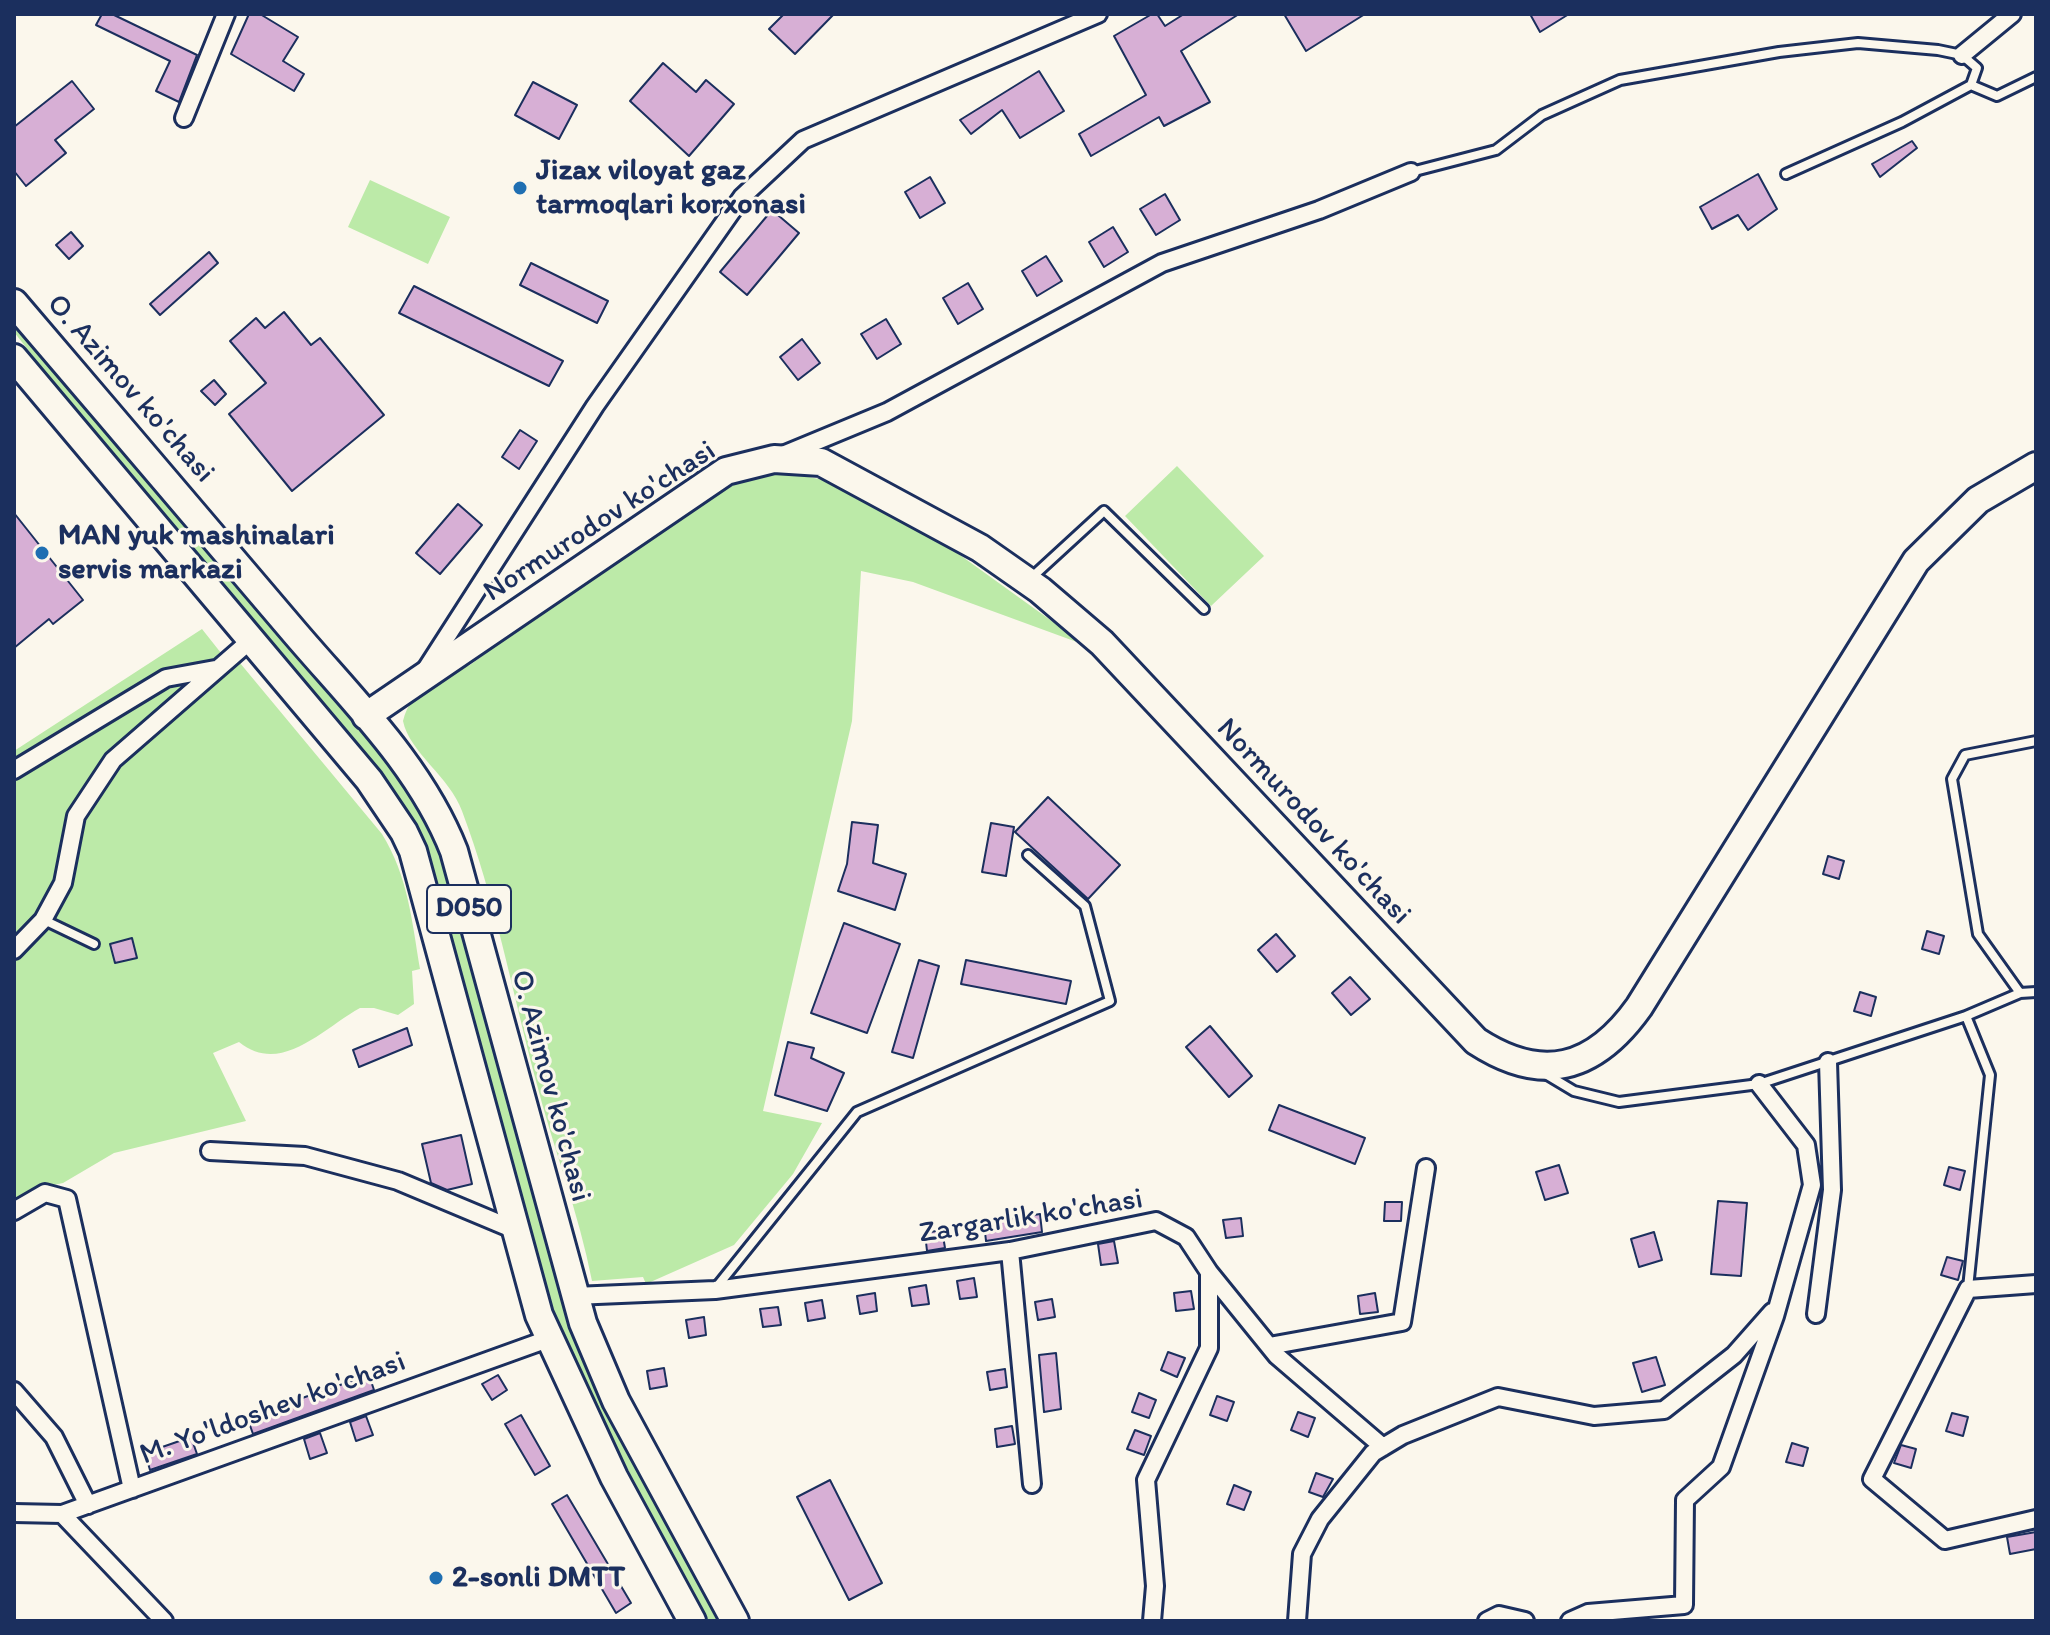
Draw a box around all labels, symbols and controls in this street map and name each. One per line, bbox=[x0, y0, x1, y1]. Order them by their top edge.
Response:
place label: Jizax viloyat gaz tarmoqlari korxonasi bbox=[536, 153, 806, 224]
marker: Jizax viloyat gaz tarmoqlari korxonasi bbox=[511, 179, 529, 197]
street label: O. Azimov ko'chasi bbox=[38, 287, 222, 491]
street label: Normurodov ko'chasi bbox=[477, 434, 723, 610]
place label: MAN yuk mashinalari servis markazi bbox=[58, 518, 335, 588]
marker: MAN yuk mashinalari servis markazi bbox=[33, 544, 51, 562]
street label: Normurodov ko'chasi bbox=[1208, 711, 1418, 933]
road number: D050 bbox=[427, 885, 511, 933]
street label: O. Azimov ko'chasi bbox=[502, 966, 598, 1206]
street label: Zargarlik ko'chasi bbox=[916, 1182, 1146, 1252]
street label: M. Yo'ldoshev ko'chasi bbox=[135, 1344, 411, 1474]
place label: 2-sonli DMTT bbox=[452, 1560, 625, 1596]
marker: 2-sonli DMTT bbox=[427, 1569, 445, 1587]

